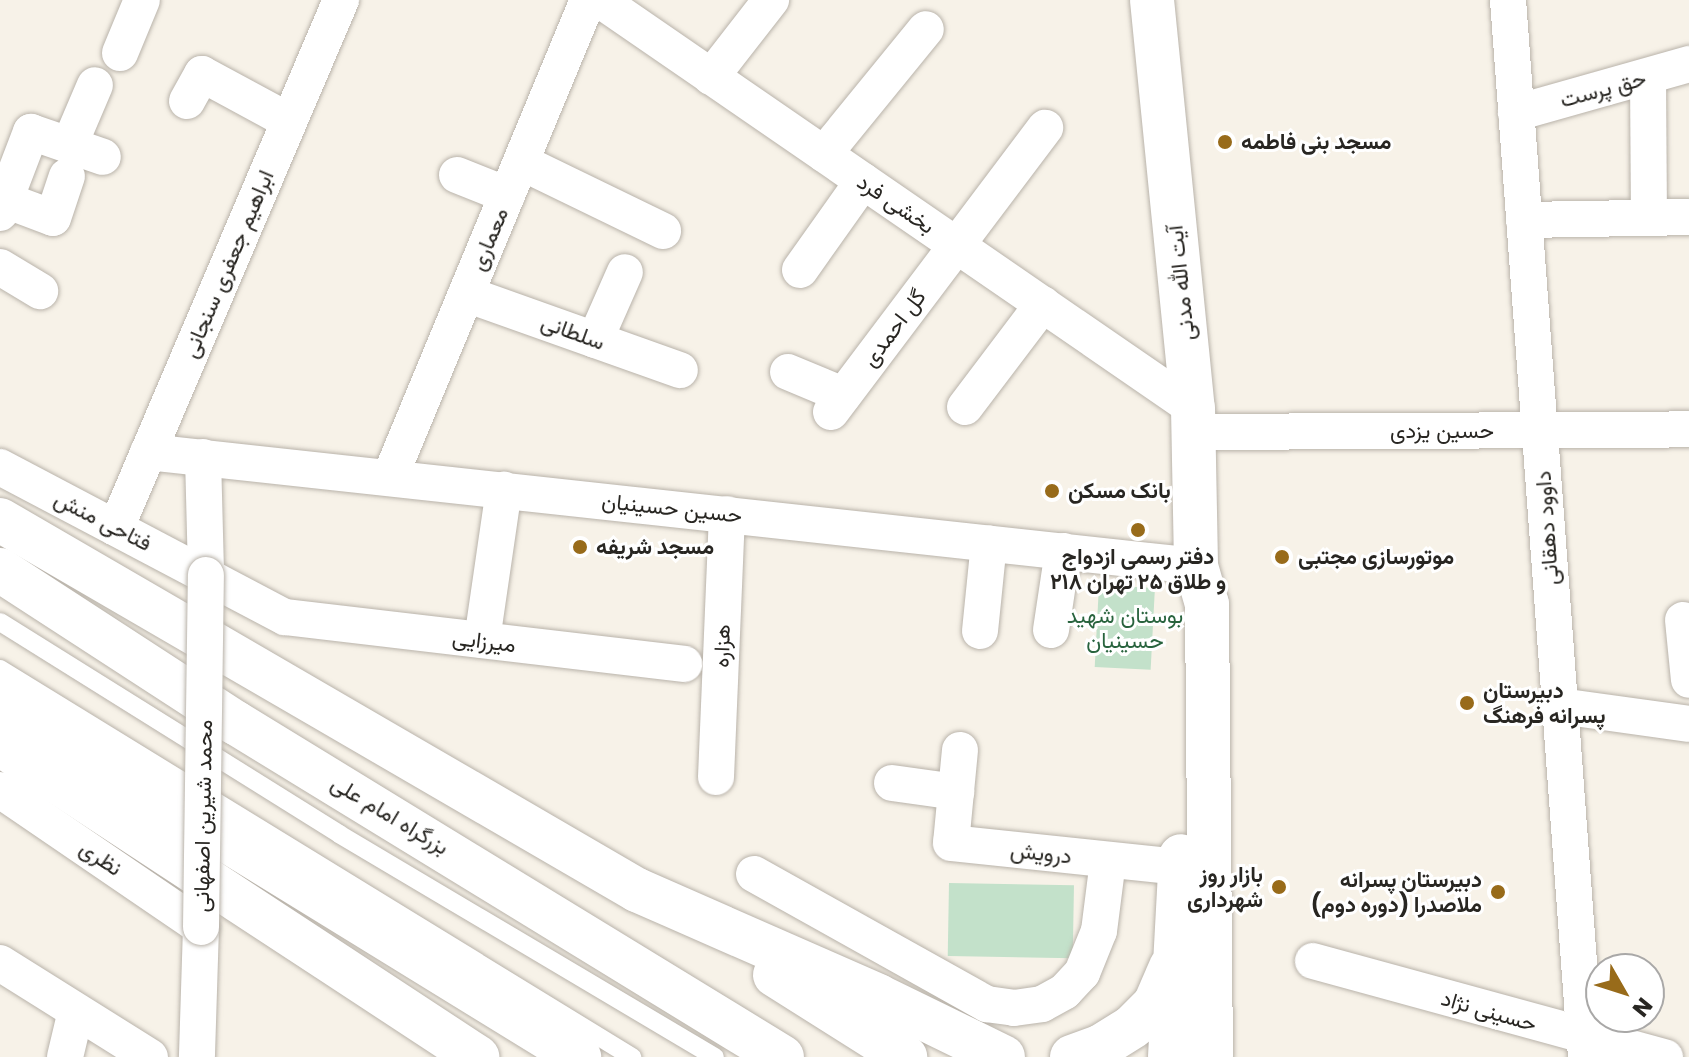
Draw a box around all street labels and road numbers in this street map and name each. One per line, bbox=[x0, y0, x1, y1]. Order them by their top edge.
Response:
street label: حق پرست bbox=[1557, 65, 1649, 113]
street label: ابراهیم جعفری سنجانی bbox=[177, 166, 279, 362]
street label: بخشی فرد bbox=[852, 169, 940, 239]
street label: معماری bbox=[464, 204, 514, 274]
street label: آیت الله مدنی bbox=[1162, 224, 1200, 342]
street label: گل احمدی bbox=[856, 284, 932, 372]
street label: سلطانی bbox=[538, 308, 608, 356]
street label: حسین یزدی bbox=[1390, 418, 1494, 444]
street label: داوود دهقانی bbox=[1530, 470, 1564, 586]
street label: فتاحی منش bbox=[50, 485, 156, 557]
street label: حسین حسینیان bbox=[600, 487, 744, 529]
street label: میرزایی bbox=[451, 624, 517, 658]
street label: هزاره bbox=[708, 624, 736, 668]
street label: محمد شیرین اصفهانی bbox=[188, 720, 218, 912]
street label: بزرگراه امام علی bbox=[326, 770, 454, 860]
street label: نظری bbox=[75, 834, 127, 882]
street label: درویش bbox=[1009, 837, 1073, 869]
street label: حسینی نژاد bbox=[1438, 985, 1540, 1037]

